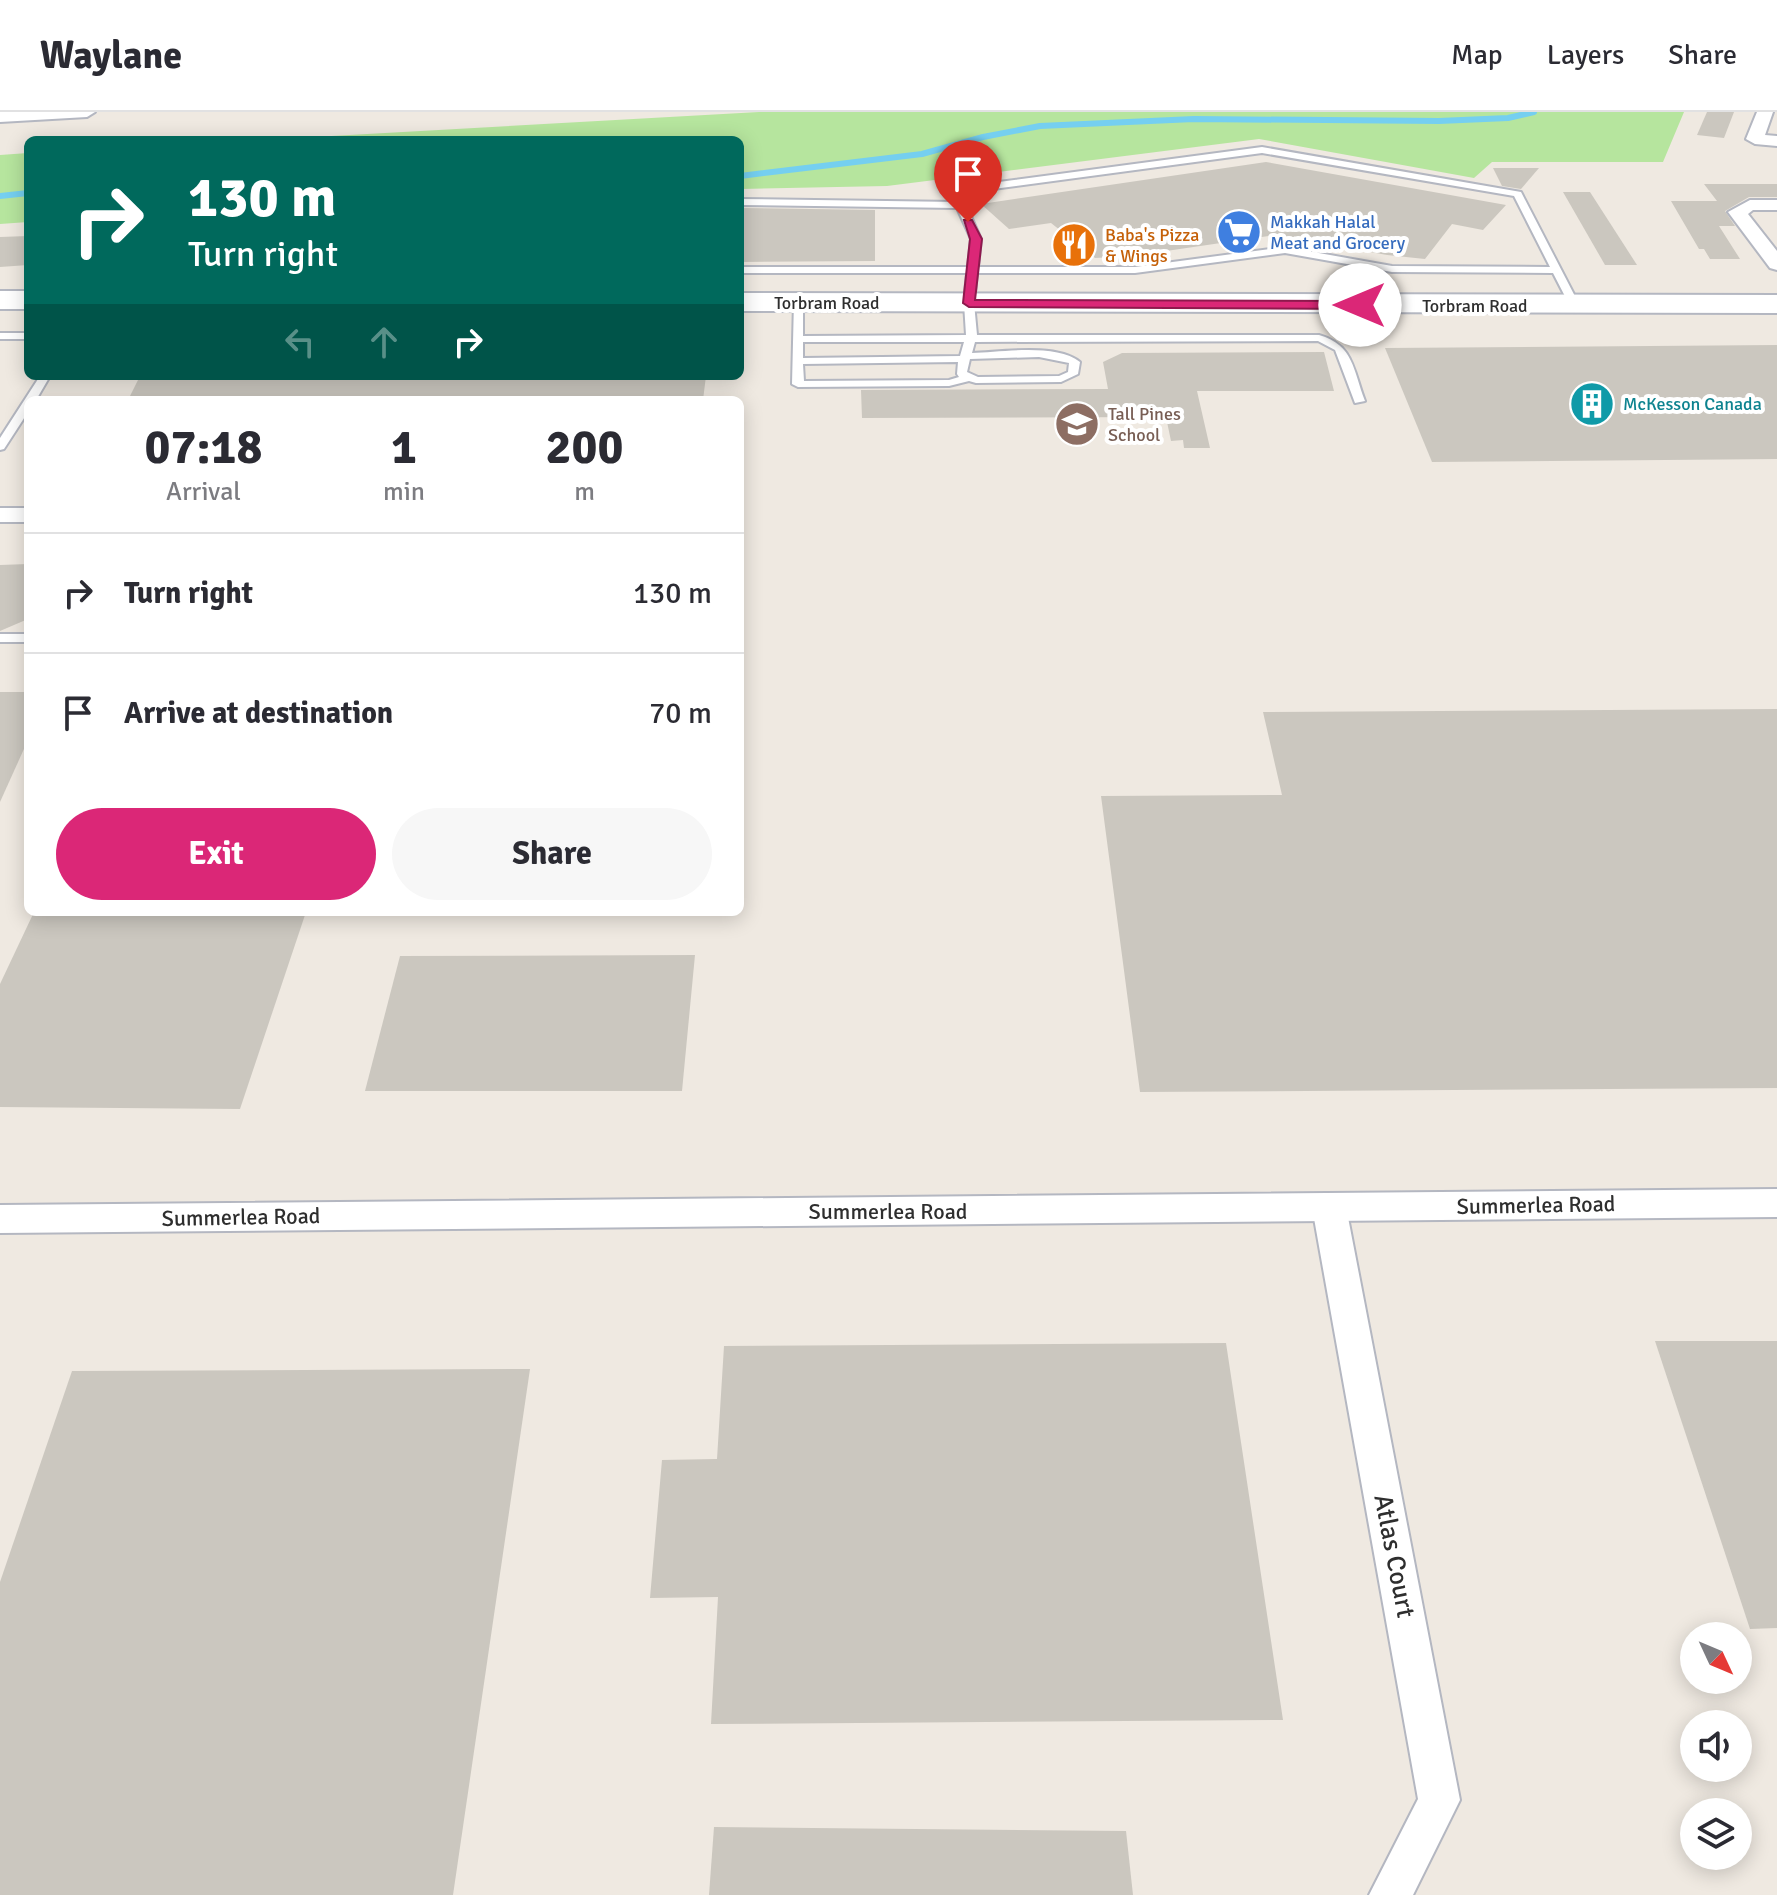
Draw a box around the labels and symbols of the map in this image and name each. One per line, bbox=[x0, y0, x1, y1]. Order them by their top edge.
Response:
pin bbox=[934, 140, 1002, 222]
supermarket icon: Makkah Halal Meat and Grocery bbox=[1215, 208, 1263, 256]
place label: Makkah Halal Meat and Grocery bbox=[1270, 211, 1406, 254]
restaurant icon: Baba's Pizza & Wings bbox=[1050, 221, 1098, 269]
place label: Baba's Pizza & Wings bbox=[1105, 224, 1199, 267]
position arrow bbox=[1318, 263, 1402, 347]
street label: Torbram Road bbox=[774, 292, 880, 314]
street label: Torbram Road bbox=[1422, 295, 1528, 317]
building icon: McKesson Canada bbox=[1568, 380, 1616, 428]
place label: McKesson Canada bbox=[1623, 393, 1762, 415]
school or university icon: Tall Pines School bbox=[1053, 400, 1101, 448]
place label: Tall Pines School bbox=[1108, 403, 1181, 446]
street label: Summerlea Road bbox=[1456, 1190, 1616, 1220]
street label: Summerlea Road bbox=[809, 1198, 967, 1225]
street label: Summerlea Road bbox=[161, 1202, 321, 1232]
street label: Atlas Court bbox=[1366, 1492, 1422, 1620]
north arrow bbox=[1680, 1622, 1752, 1694]

